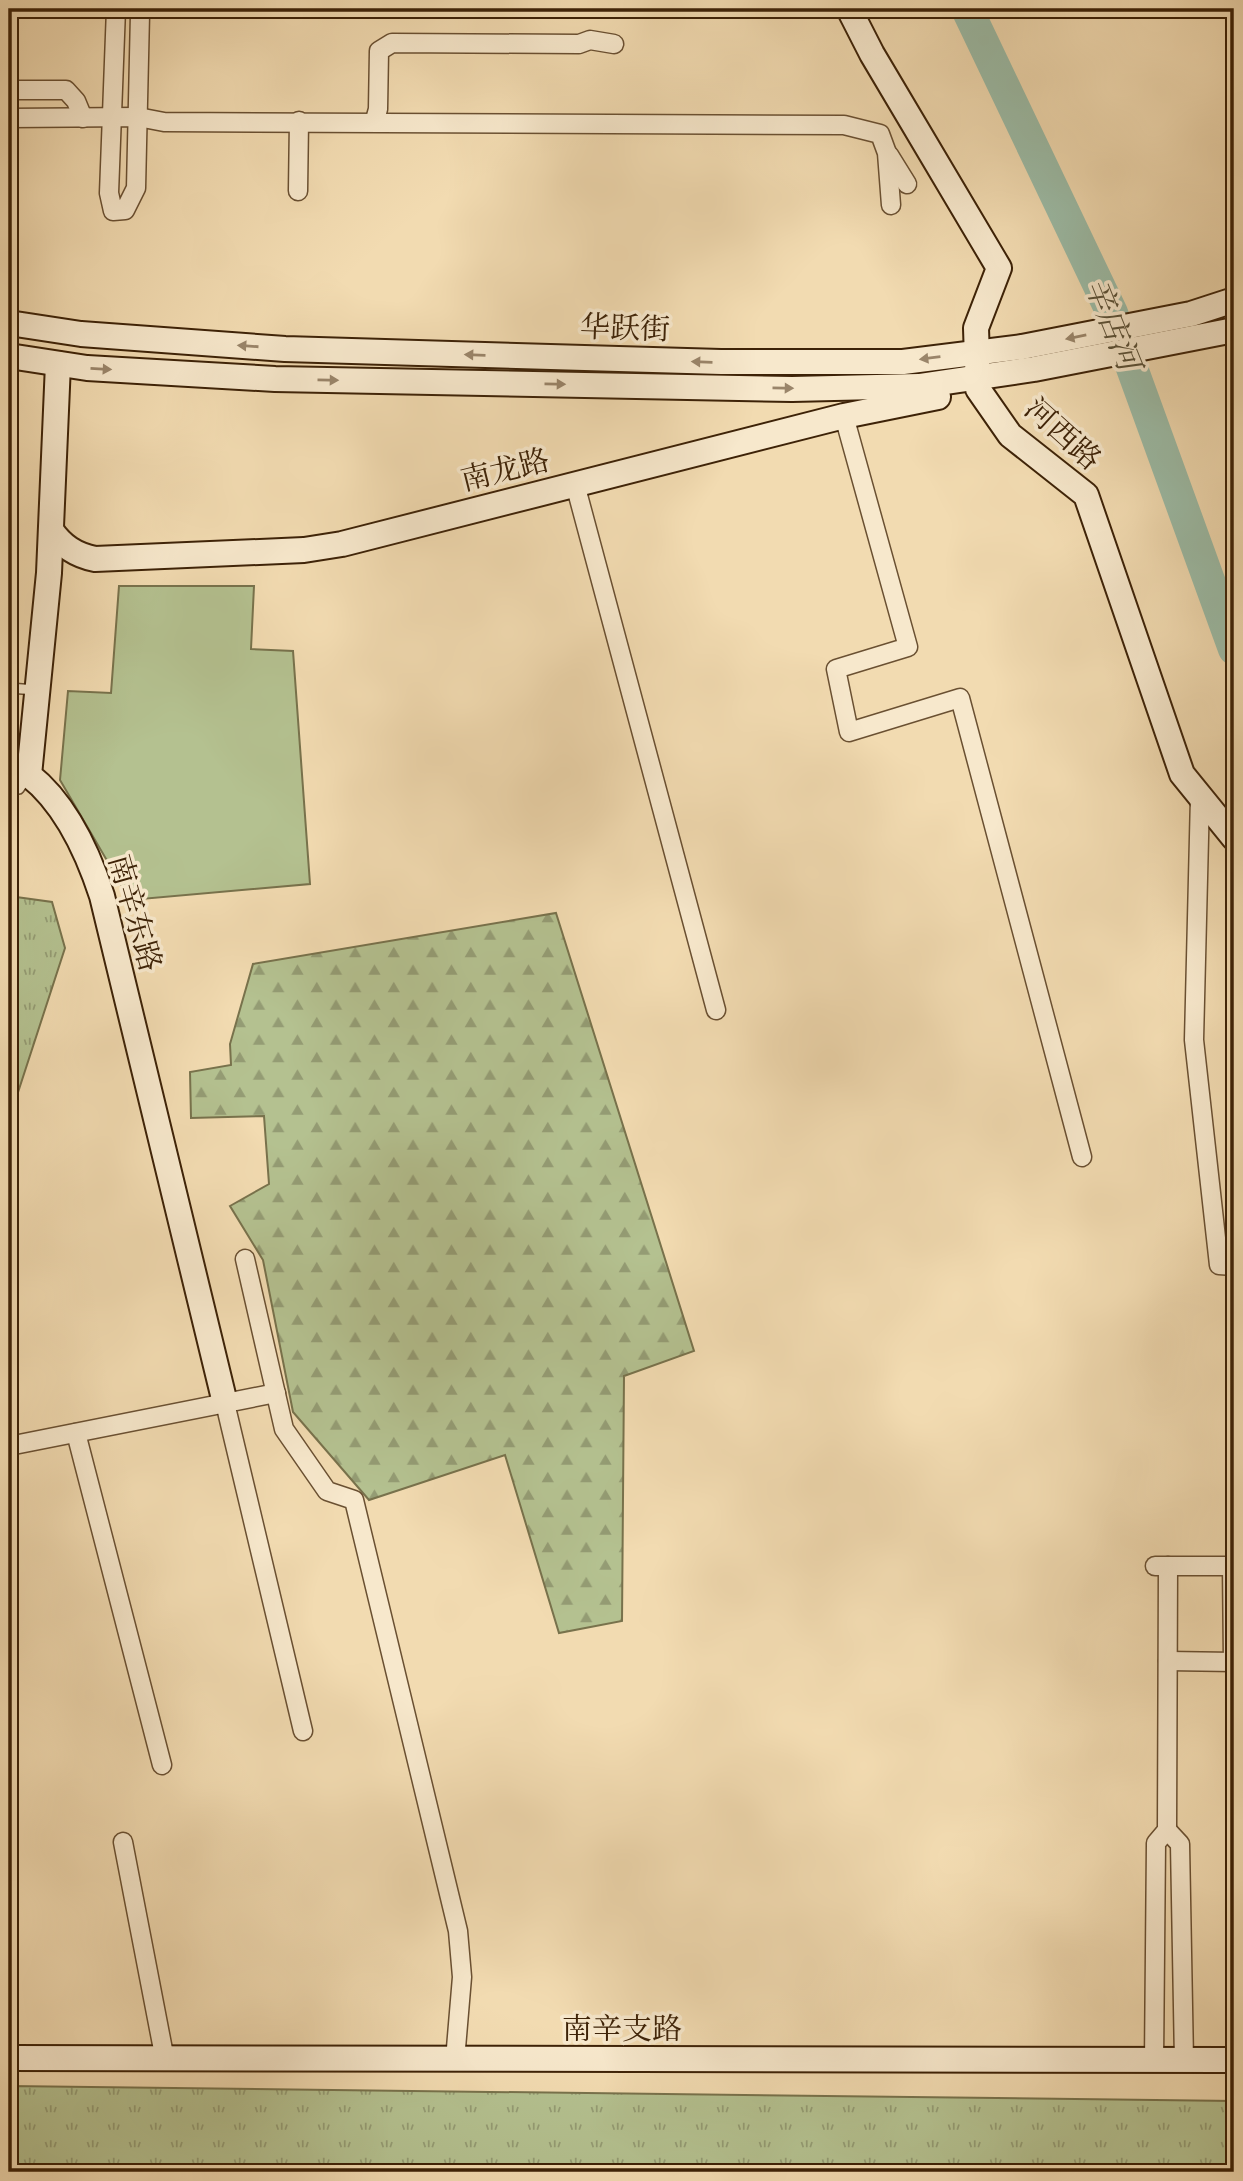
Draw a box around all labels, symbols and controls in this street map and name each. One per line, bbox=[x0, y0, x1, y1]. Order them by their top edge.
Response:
water label: 辛店河 bbox=[1076, 272, 1150, 381]
street label: 华跃街 bbox=[579, 308, 671, 349]
one-way arrow bbox=[1065, 331, 1087, 342]
one-way arrow bbox=[236, 340, 258, 351]
one-way arrow bbox=[464, 349, 486, 361]
one-way arrow bbox=[919, 353, 941, 364]
one-way arrow bbox=[691, 356, 713, 367]
one-way arrow bbox=[90, 364, 112, 375]
one-way arrow bbox=[317, 374, 339, 386]
one-way arrow bbox=[544, 378, 566, 390]
one-way arrow bbox=[772, 382, 794, 394]
street label: 河西路 bbox=[1017, 391, 1108, 478]
street label: 南龙路 bbox=[457, 442, 553, 499]
street label: 南辛东路 bbox=[100, 850, 169, 976]
street label: 南辛支路 bbox=[562, 2011, 682, 2048]

